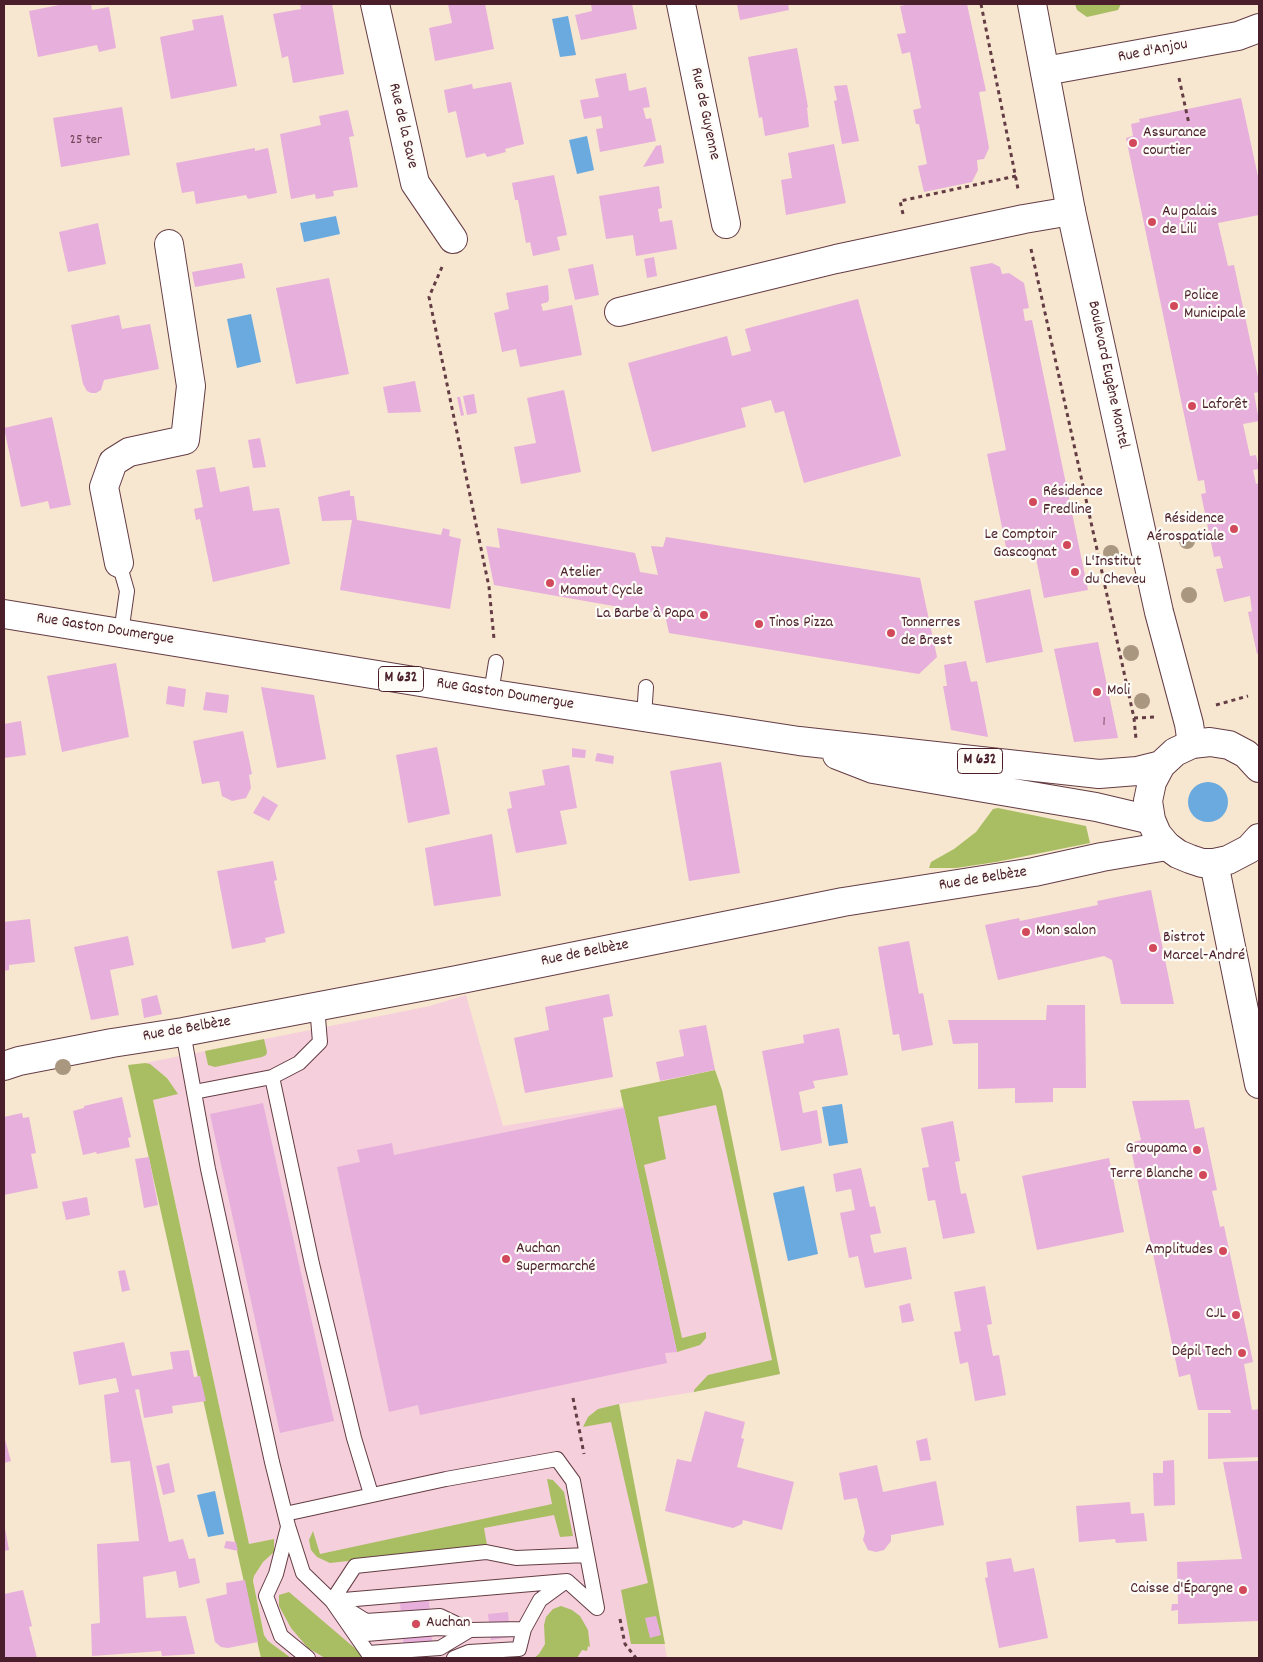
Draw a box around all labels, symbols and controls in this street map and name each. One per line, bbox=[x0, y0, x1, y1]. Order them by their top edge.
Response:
street label: Rue d'Anjou bbox=[1117, 36, 1189, 68]
street label: Rue de Guyenne bbox=[685, 66, 723, 162]
street label: Rue de la Save bbox=[383, 82, 421, 170]
place label: Assurance courtier bbox=[1143, 124, 1206, 162]
house number: 25 ter bbox=[70, 133, 102, 149]
marker: Assurance courtier bbox=[1127, 137, 1139, 149]
place label: Au palais de Lili bbox=[1162, 203, 1217, 241]
marker: Au palais de Lili bbox=[1146, 216, 1158, 228]
place label: Police Municipale bbox=[1184, 287, 1246, 325]
street label: Boulevard Eugène Montel bbox=[1082, 299, 1132, 451]
marker: Police Municipale bbox=[1168, 300, 1180, 312]
place label: Laforêt bbox=[1202, 396, 1248, 416]
marker: Laforêt bbox=[1186, 400, 1198, 412]
place label: Résidence Fredline bbox=[1043, 483, 1103, 521]
marker: Résidence Fredline bbox=[1027, 496, 1039, 508]
place label: Résidence Aérospatiale bbox=[1147, 510, 1224, 548]
marker: Résidence Aérospatiale bbox=[1228, 523, 1240, 535]
place label: Le Comptoir Gascognat bbox=[984, 526, 1057, 564]
marker: Le Comptoir Gascognat bbox=[1061, 539, 1073, 551]
place label: L'Institut du Cheveu bbox=[1085, 553, 1146, 591]
place label: Atelier Mamout Cycle bbox=[560, 564, 643, 602]
marker: L'Institut du Cheveu bbox=[1069, 566, 1081, 578]
marker: Atelier Mamout Cycle bbox=[544, 577, 556, 589]
place label: La Barbe à Papa bbox=[596, 605, 694, 625]
marker: La Barbe à Papa bbox=[698, 609, 710, 621]
street label: Rue Gaston Doumergue bbox=[35, 610, 175, 650]
place label: Tinos Pizza bbox=[769, 614, 833, 634]
place label: Tonnerres de Brest bbox=[901, 614, 961, 652]
marker: Tinos Pizza bbox=[753, 618, 765, 630]
marker: Tonnerres de Brest bbox=[885, 627, 897, 639]
road number: M 632 bbox=[378, 666, 424, 692]
street label: Rue Gaston Doumergue bbox=[435, 675, 575, 715]
place label: Moli bbox=[1107, 682, 1130, 702]
marker: Moli bbox=[1091, 686, 1103, 698]
house number: 1 bbox=[1102, 715, 1106, 731]
road number: M 632 bbox=[958, 748, 1002, 774]
street label: Rue de Belbèze bbox=[938, 864, 1028, 896]
place label: Mon salon bbox=[1036, 922, 1096, 942]
marker: Mon salon bbox=[1020, 926, 1032, 938]
place label: Bistrot Marcel-André bbox=[1163, 929, 1245, 967]
street label: Rue de Belbèze bbox=[539, 936, 631, 972]
marker: Bistrot Marcel-André bbox=[1147, 942, 1159, 954]
street label: Rue de Belbèze bbox=[142, 1013, 232, 1047]
place label: Groupama bbox=[1126, 1140, 1187, 1160]
marker: Groupama bbox=[1191, 1144, 1203, 1156]
place label: Terre Blanche bbox=[1110, 1165, 1193, 1185]
marker: Terre Blanche bbox=[1197, 1169, 1209, 1181]
place label: Auchan Supermarché bbox=[516, 1240, 595, 1278]
place label: Amplitudes bbox=[1145, 1241, 1213, 1261]
marker: Amplitudes bbox=[1217, 1245, 1229, 1257]
marker: Auchan Supermarché bbox=[500, 1253, 512, 1265]
place label: CJL bbox=[1206, 1305, 1226, 1325]
marker: CJL bbox=[1230, 1309, 1242, 1321]
place label: Dépil Tech bbox=[1172, 1343, 1232, 1363]
marker: Dépil Tech bbox=[1236, 1347, 1248, 1359]
place label: Caisse d'Épargne bbox=[1130, 1580, 1233, 1600]
marker: Caisse d'Épargne bbox=[1237, 1584, 1249, 1596]
place label: Auchan bbox=[426, 1614, 470, 1634]
marker: Auchan bbox=[410, 1618, 422, 1630]

